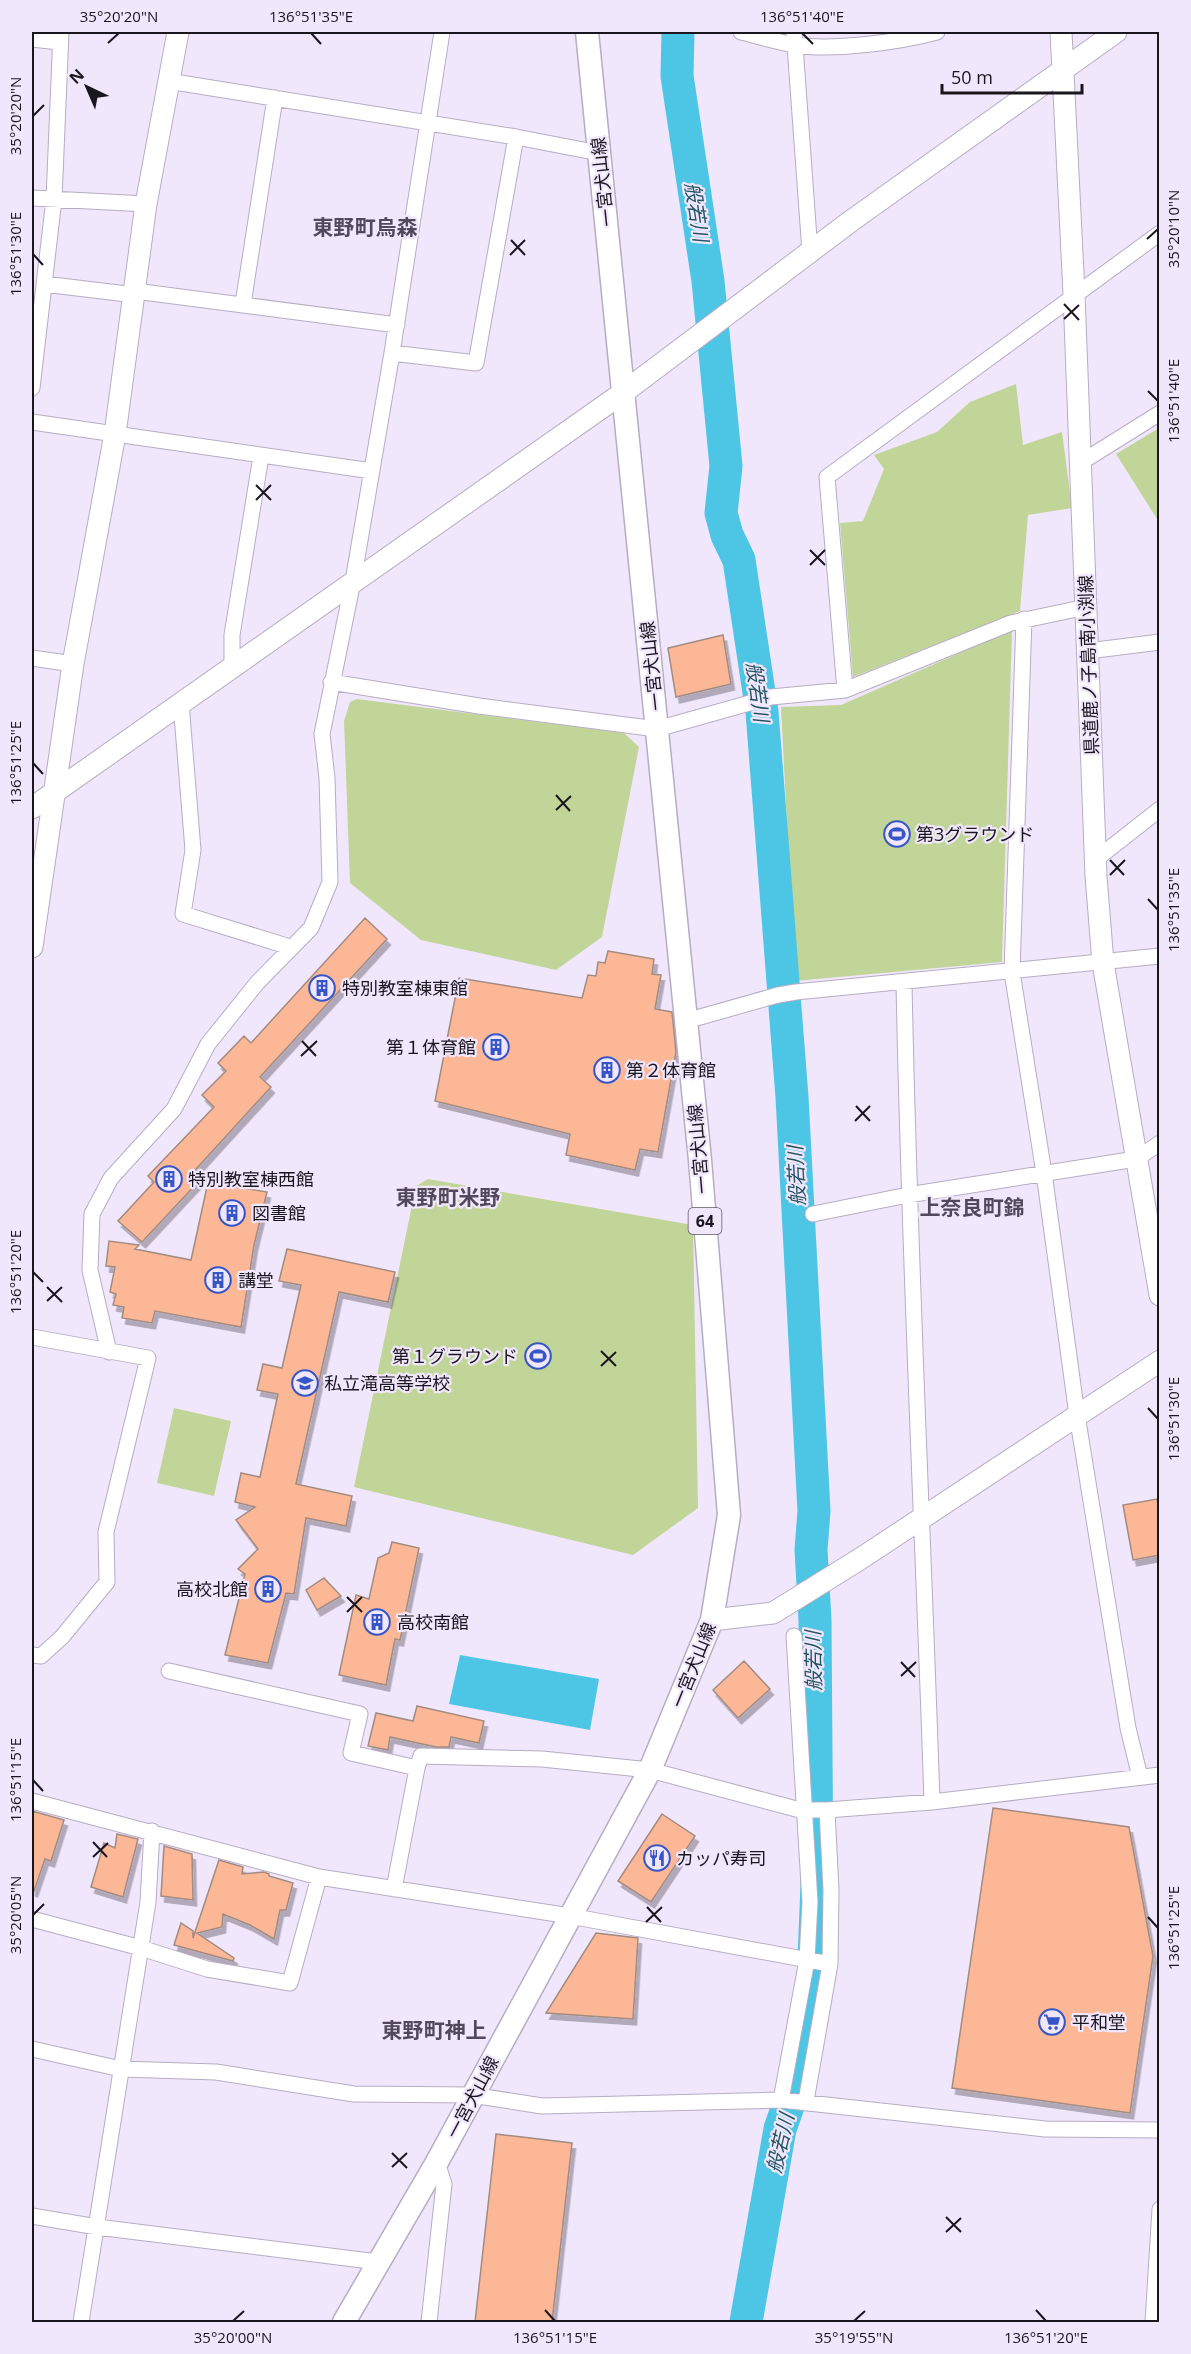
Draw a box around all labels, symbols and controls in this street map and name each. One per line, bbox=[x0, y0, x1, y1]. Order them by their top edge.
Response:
text: 35°20'20"N bbox=[80, 6, 158, 26]
text: 136°51'35"E bbox=[269, 6, 353, 26]
text: 136°51'40"E bbox=[760, 6, 844, 26]
north arrow bbox=[57, 57, 117, 117]
scale bar bbox=[942, 57, 1082, 95]
text: N bbox=[64, 64, 89, 89]
text: 50 m bbox=[951, 65, 993, 89]
text: 35°20'20"N bbox=[5, 77, 25, 155]
street label: 一宮犬山線 bbox=[585, 136, 619, 228]
water label: 般若川 bbox=[679, 180, 715, 246]
text: 35°20'10"N bbox=[1163, 190, 1183, 268]
text: 136°51'30"E bbox=[5, 212, 25, 296]
district label: 東野町烏森 bbox=[313, 213, 418, 241]
text: 136°51'40"E bbox=[1163, 359, 1183, 443]
street label: 県道鹿ノ子島南小渕線 bbox=[1073, 575, 1103, 755]
street label: 一宮犬山線 bbox=[634, 620, 668, 712]
water label: 般若川 bbox=[740, 660, 776, 726]
text: 136°51'25"E bbox=[5, 721, 25, 805]
sports icon: 第3グラウンド bbox=[882, 819, 912, 849]
place label: 第3グラウンド bbox=[916, 822, 1034, 846]
text: 136°51'35"E bbox=[1163, 868, 1183, 952]
building icon: 特別教室棟東館 bbox=[307, 973, 337, 1003]
place label: 特別教室棟東館 bbox=[342, 976, 468, 1000]
building icon: 第１体育館 bbox=[481, 1032, 511, 1062]
place label: 第１体育館 bbox=[386, 1035, 476, 1059]
building icon: 第２体育館 bbox=[592, 1055, 622, 1085]
place label: 第２体育館 bbox=[626, 1058, 716, 1082]
street label: 一宮犬山線 bbox=[682, 1103, 714, 1195]
water label: 般若川 bbox=[781, 1143, 811, 1207]
building icon: 特別教室棟西館 bbox=[154, 1164, 184, 1194]
place label: 特別教室棟西館 bbox=[188, 1167, 314, 1191]
district label: 東野町米野 bbox=[396, 1183, 501, 1211]
district label: 上奈良町錦 bbox=[920, 1193, 1025, 1221]
building icon: 図書館 bbox=[217, 1198, 247, 1228]
place label: 図書館 bbox=[252, 1201, 306, 1225]
road number: 64 bbox=[688, 1208, 722, 1234]
text: 136°51'20"E bbox=[5, 1230, 25, 1314]
building icon: 講堂 bbox=[203, 1265, 233, 1295]
place label: 講堂 bbox=[238, 1268, 274, 1292]
sports icon: 第１グラウンド bbox=[523, 1341, 553, 1371]
place label: 第１グラウンド bbox=[392, 1344, 518, 1368]
school or university icon: 私立滝高等学校 bbox=[290, 1368, 320, 1398]
place label: 私立滝高等学校 bbox=[324, 1371, 450, 1395]
text: 136°51'30"E bbox=[1163, 1377, 1183, 1461]
building icon: 高校北館 bbox=[253, 1574, 283, 1604]
place label: 高校北館 bbox=[176, 1577, 248, 1601]
building icon: 高校南館 bbox=[362, 1607, 392, 1637]
place label: 高校南館 bbox=[397, 1610, 469, 1634]
street label: 一宮犬山線 bbox=[665, 1619, 721, 1711]
water label: 般若川 bbox=[799, 1629, 827, 1691]
text: 136°51'15"E bbox=[5, 1738, 25, 1822]
restaurant icon: カッパ寿司 bbox=[642, 1843, 672, 1873]
place label: カッパ寿司 bbox=[676, 1846, 766, 1870]
text: 35°20'05"N bbox=[5, 1876, 25, 1954]
text: 136°51'25"E bbox=[1163, 1886, 1183, 1970]
supermarket icon: 平和堂 bbox=[1037, 2007, 1067, 2037]
place label: 平和堂 bbox=[1072, 2010, 1126, 2034]
district label: 東野町神上 bbox=[382, 2016, 487, 2044]
street label: 一宮犬山線 bbox=[440, 2052, 504, 2142]
water label: 般若川 bbox=[760, 2109, 800, 2175]
text: 35°20'00"N bbox=[194, 2327, 272, 2347]
text: 136°51'15"E bbox=[513, 2327, 597, 2347]
text: 35°19'55"N bbox=[815, 2327, 893, 2347]
text: 136°51'20"E bbox=[1004, 2327, 1088, 2347]

